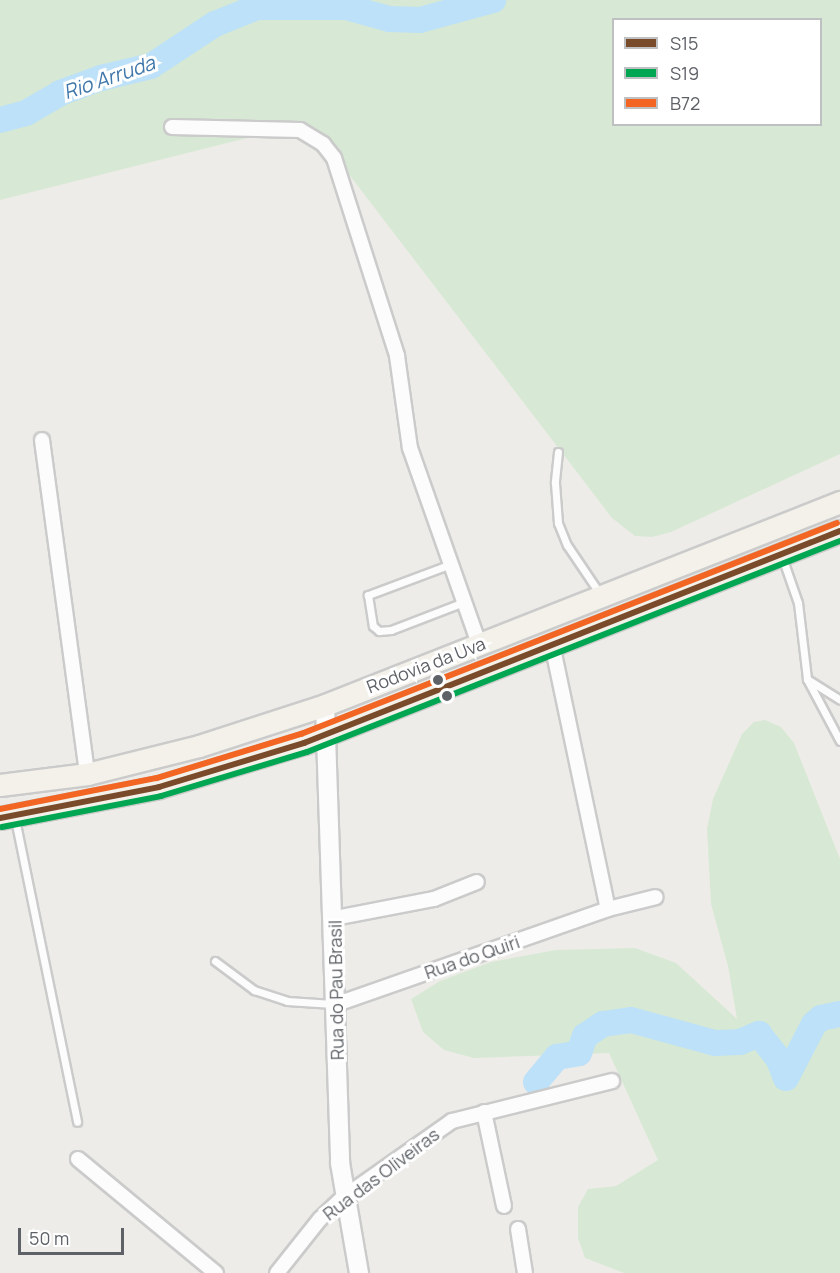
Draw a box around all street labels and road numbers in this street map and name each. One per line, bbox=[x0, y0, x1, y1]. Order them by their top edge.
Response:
street label: Rodovia da Uva bbox=[364, 632, 488, 698]
street label: Rua do Pau Brasil bbox=[324, 920, 348, 1060]
street label: Rua do Quiri bbox=[422, 931, 522, 983]
street label: Rua das Oliveiras bbox=[319, 1123, 443, 1225]

